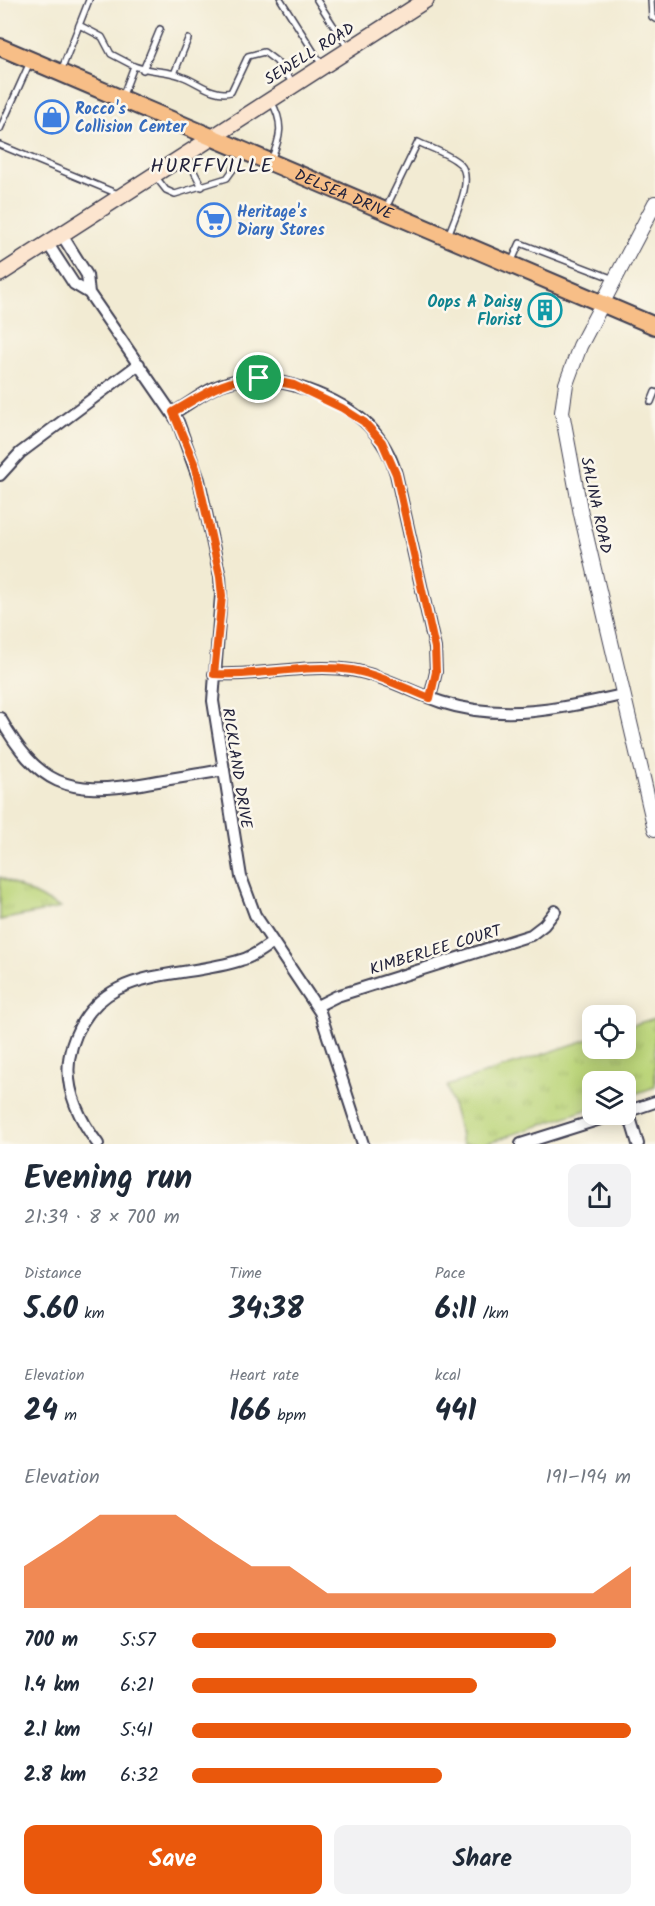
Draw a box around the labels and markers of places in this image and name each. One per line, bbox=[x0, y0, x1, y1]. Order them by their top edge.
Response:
place label: Rocco's Collision Center bbox=[75, 97, 187, 140]
shop icon: Rocco's Collision Center bbox=[34, 99, 70, 135]
place label: Heritage's Diary Stores bbox=[237, 200, 325, 243]
supermarket icon: Heritage's Diary Stores bbox=[196, 202, 232, 238]
place label: Oops A Daisy Florist bbox=[428, 290, 523, 333]
building icon: Oops A Daisy Florist bbox=[527, 292, 563, 328]
pin bbox=[233, 352, 284, 403]

